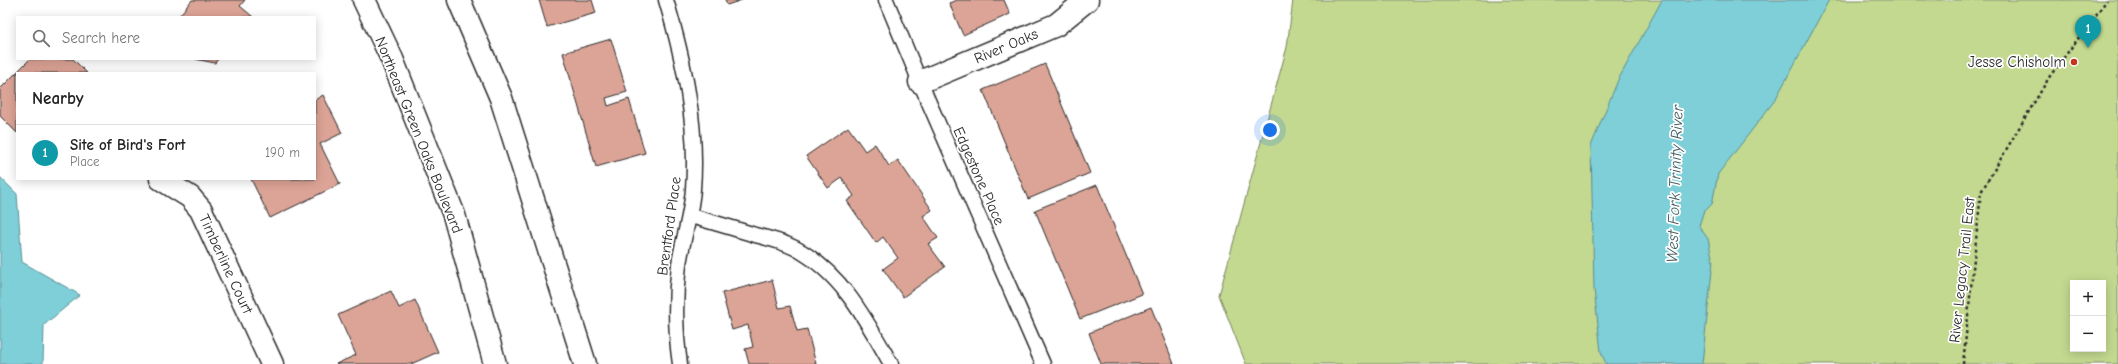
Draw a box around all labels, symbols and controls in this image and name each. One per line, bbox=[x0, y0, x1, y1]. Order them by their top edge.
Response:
pin: 1 bbox=[2075, 15, 2101, 48]
search box bbox=[16, 16, 316, 60]
street label: River Oaks bbox=[971, 24, 1041, 68]
icon: search bbox=[30, 27, 52, 49]
text: Search here bbox=[62, 29, 140, 47]
street label: Northeast Green Oaks Boulevard bbox=[371, 34, 467, 236]
place label: Jesse Chisholm bbox=[1968, 53, 2066, 71]
marker: Jesse Chisholm bbox=[2069, 57, 2079, 67]
text: Nearby bbox=[32, 89, 83, 108]
water label: West Fork Trinity River bbox=[1663, 104, 1687, 263]
your location bbox=[1260, 120, 1280, 140]
street label: Edgestone Place bbox=[949, 124, 1009, 228]
text: Site of Bird's Fort bbox=[70, 136, 185, 154]
text: 1 bbox=[42, 145, 48, 160]
text: 190 m bbox=[265, 145, 300, 160]
text: Place bbox=[70, 154, 100, 169]
street label: Brentford Place bbox=[653, 175, 685, 277]
street label: River Legacy Trail East bbox=[1945, 196, 1979, 344]
street label: Timberline Court bbox=[195, 211, 257, 317]
map controls bbox=[2070, 280, 2106, 352]
button: + bbox=[2070, 280, 2106, 316]
button: − bbox=[2070, 316, 2106, 352]

